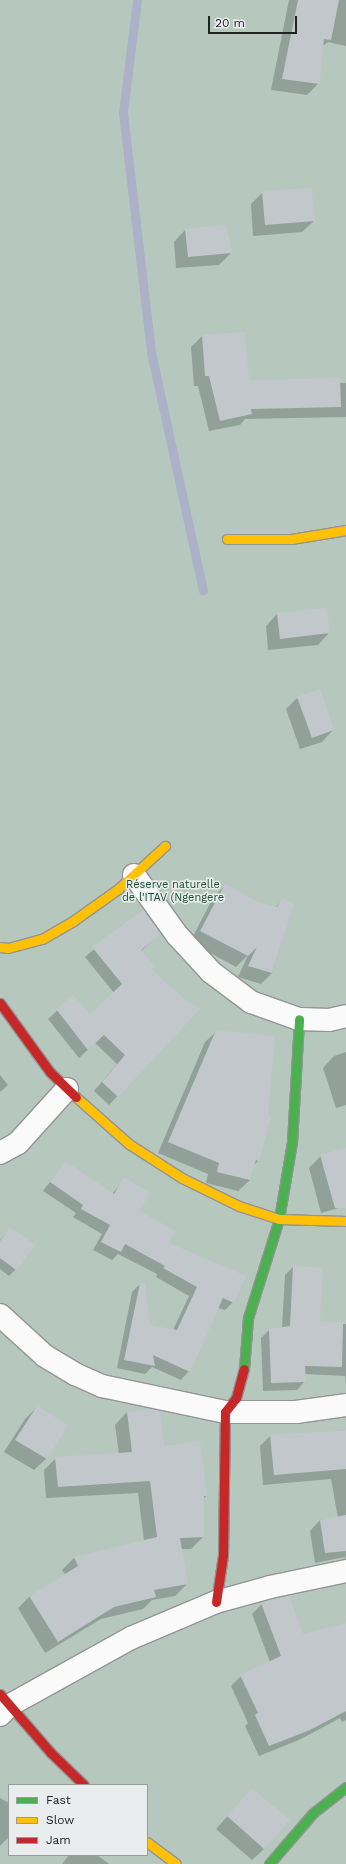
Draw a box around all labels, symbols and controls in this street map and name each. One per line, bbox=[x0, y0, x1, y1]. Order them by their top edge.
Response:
scale bar bbox=[210, 8, 299, 34]
text: 20 m bbox=[215, 16, 245, 30]
park label: Réserve naturelle de l'ITAV (Ngengere bbox=[122, 879, 224, 905]
legend bbox=[8, 1784, 148, 1856]
text: Fast bbox=[46, 1793, 71, 1807]
text: Slow bbox=[46, 1813, 74, 1827]
text: Jam bbox=[46, 1833, 71, 1847]

